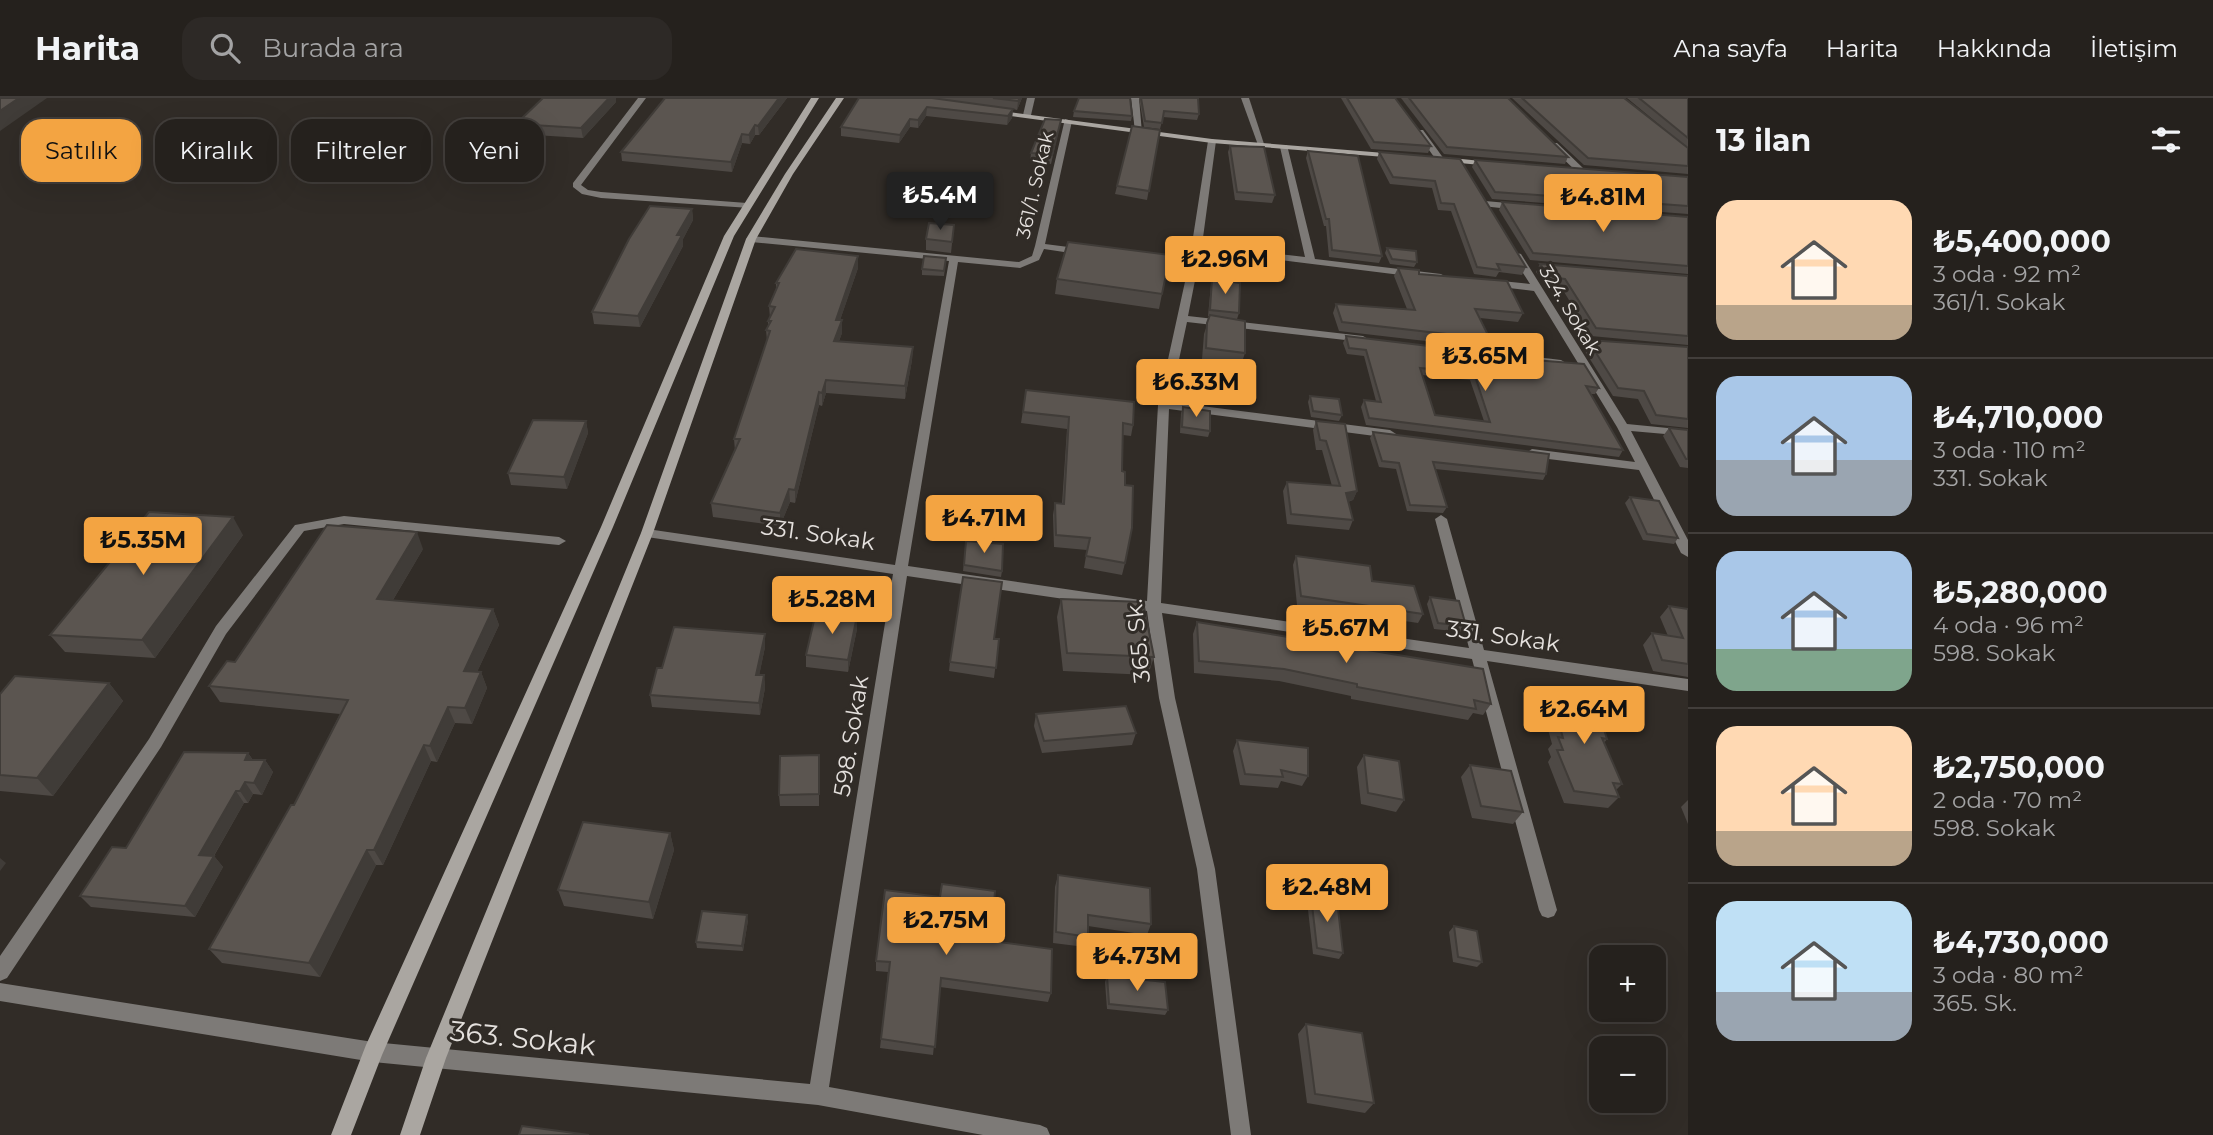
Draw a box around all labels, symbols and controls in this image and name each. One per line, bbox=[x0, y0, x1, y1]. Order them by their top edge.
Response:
search box bbox=[182, 17, 672, 80]
text: Harita bbox=[35, 28, 140, 68]
icon: search bbox=[206, 29, 244, 67]
text: Burada ara bbox=[262, 32, 404, 64]
text: Ana sayfa bbox=[1673, 34, 1788, 63]
text: Harita bbox=[1826, 34, 1899, 63]
text: Hakkında bbox=[1937, 34, 2052, 63]
text: İletişim bbox=[2090, 34, 2178, 63]
chip: Satılık bbox=[21, 119, 141, 182]
chip: Kiralık bbox=[155, 119, 277, 182]
chip: Filtreler bbox=[291, 119, 431, 182]
chip: Yeni bbox=[445, 119, 544, 182]
icon: filters bbox=[2147, 121, 2185, 159]
text: 13 ilan bbox=[1716, 122, 1811, 159]
street label: 361/1. Sokak bbox=[1012, 129, 1059, 241]
pin: ₺5.4M bbox=[891, 172, 989, 232]
pin: ₺4.81M bbox=[1546, 174, 1660, 234]
text: ₺5.4M bbox=[903, 181, 977, 209]
text: ₺4.81M bbox=[1560, 183, 1646, 211]
text: ₺5,400,000 bbox=[1933, 223, 2111, 260]
icon: home bbox=[1772, 228, 1856, 312]
pin: ₺2.96M bbox=[1168, 236, 1282, 296]
text: ₺2.96M bbox=[1181, 245, 1269, 273]
text: 3 oda · 92 m² bbox=[1933, 260, 2081, 288]
street label: 324. Sokak bbox=[1534, 261, 1606, 359]
text: 361/1. Sokak bbox=[1933, 288, 2065, 316]
pin: ₺3.65M bbox=[1428, 334, 1542, 393]
text: ₺3.65M bbox=[1442, 342, 1528, 370]
pin: ₺6.33M bbox=[1139, 360, 1253, 419]
text: ₺6.33M bbox=[1152, 368, 1240, 396]
text: ₺4,710,000 bbox=[1933, 399, 2103, 436]
icon: home bbox=[1772, 404, 1856, 488]
text: 3 oda · 110 m² bbox=[1933, 436, 2086, 464]
text: 331. Sokak bbox=[1933, 464, 2047, 492]
pin: ₺4.71M bbox=[927, 496, 1041, 555]
text: ₺4.71M bbox=[942, 504, 1026, 532]
street label: 331. Sokak bbox=[759, 512, 877, 556]
pin: ₺5.35M bbox=[86, 518, 200, 577]
text: ₺5.35M bbox=[100, 526, 186, 554]
text: ₺5,280,000 bbox=[1933, 574, 2108, 611]
pin: ₺5.28M bbox=[775, 576, 889, 636]
icon: home bbox=[1772, 579, 1856, 663]
text: ₺5.28M bbox=[788, 585, 876, 613]
street label: 365. Sk. bbox=[1120, 598, 1156, 684]
pin: ₺5.67M bbox=[1289, 606, 1403, 665]
text: 4 oda · 96 m² bbox=[1933, 611, 2084, 639]
text: ₺5.67M bbox=[1302, 614, 1390, 642]
street label: 331. Sokak bbox=[1444, 614, 1562, 658]
text: 598. Sokak bbox=[1933, 639, 2055, 667]
street label: 598. Sokak bbox=[828, 673, 874, 799]
pin: ₺2.64M bbox=[1527, 686, 1641, 746]
text: ₺2.64M bbox=[1540, 695, 1628, 723]
text: ₺2,750,000 bbox=[1933, 749, 2105, 786]
icon: home bbox=[1772, 754, 1856, 838]
text: 2 oda · 70 m² bbox=[1933, 786, 2082, 814]
text: 598. Sokak bbox=[1933, 814, 2055, 842]
pin: ₺2.48M bbox=[1270, 864, 1384, 924]
text: ₺2.48M bbox=[1282, 873, 1372, 901]
pin: ₺2.75M bbox=[889, 898, 1003, 957]
text: ₺2.75M bbox=[903, 906, 989, 934]
text: ₺4,730,000 bbox=[1933, 924, 2109, 961]
icon: home bbox=[1772, 929, 1856, 1013]
pin: ₺4.73M bbox=[1080, 934, 1194, 993]
text: ₺4.73M bbox=[1093, 942, 1181, 970]
map controls bbox=[1589, 945, 1666, 1113]
button: + bbox=[1589, 945, 1666, 1022]
text: 3 oda · 80 m² bbox=[1933, 961, 2084, 989]
text: 365. Sk. bbox=[1933, 989, 2017, 1017]
street label: 363. Sokak bbox=[448, 1013, 598, 1063]
button: − bbox=[1589, 1036, 1666, 1113]

